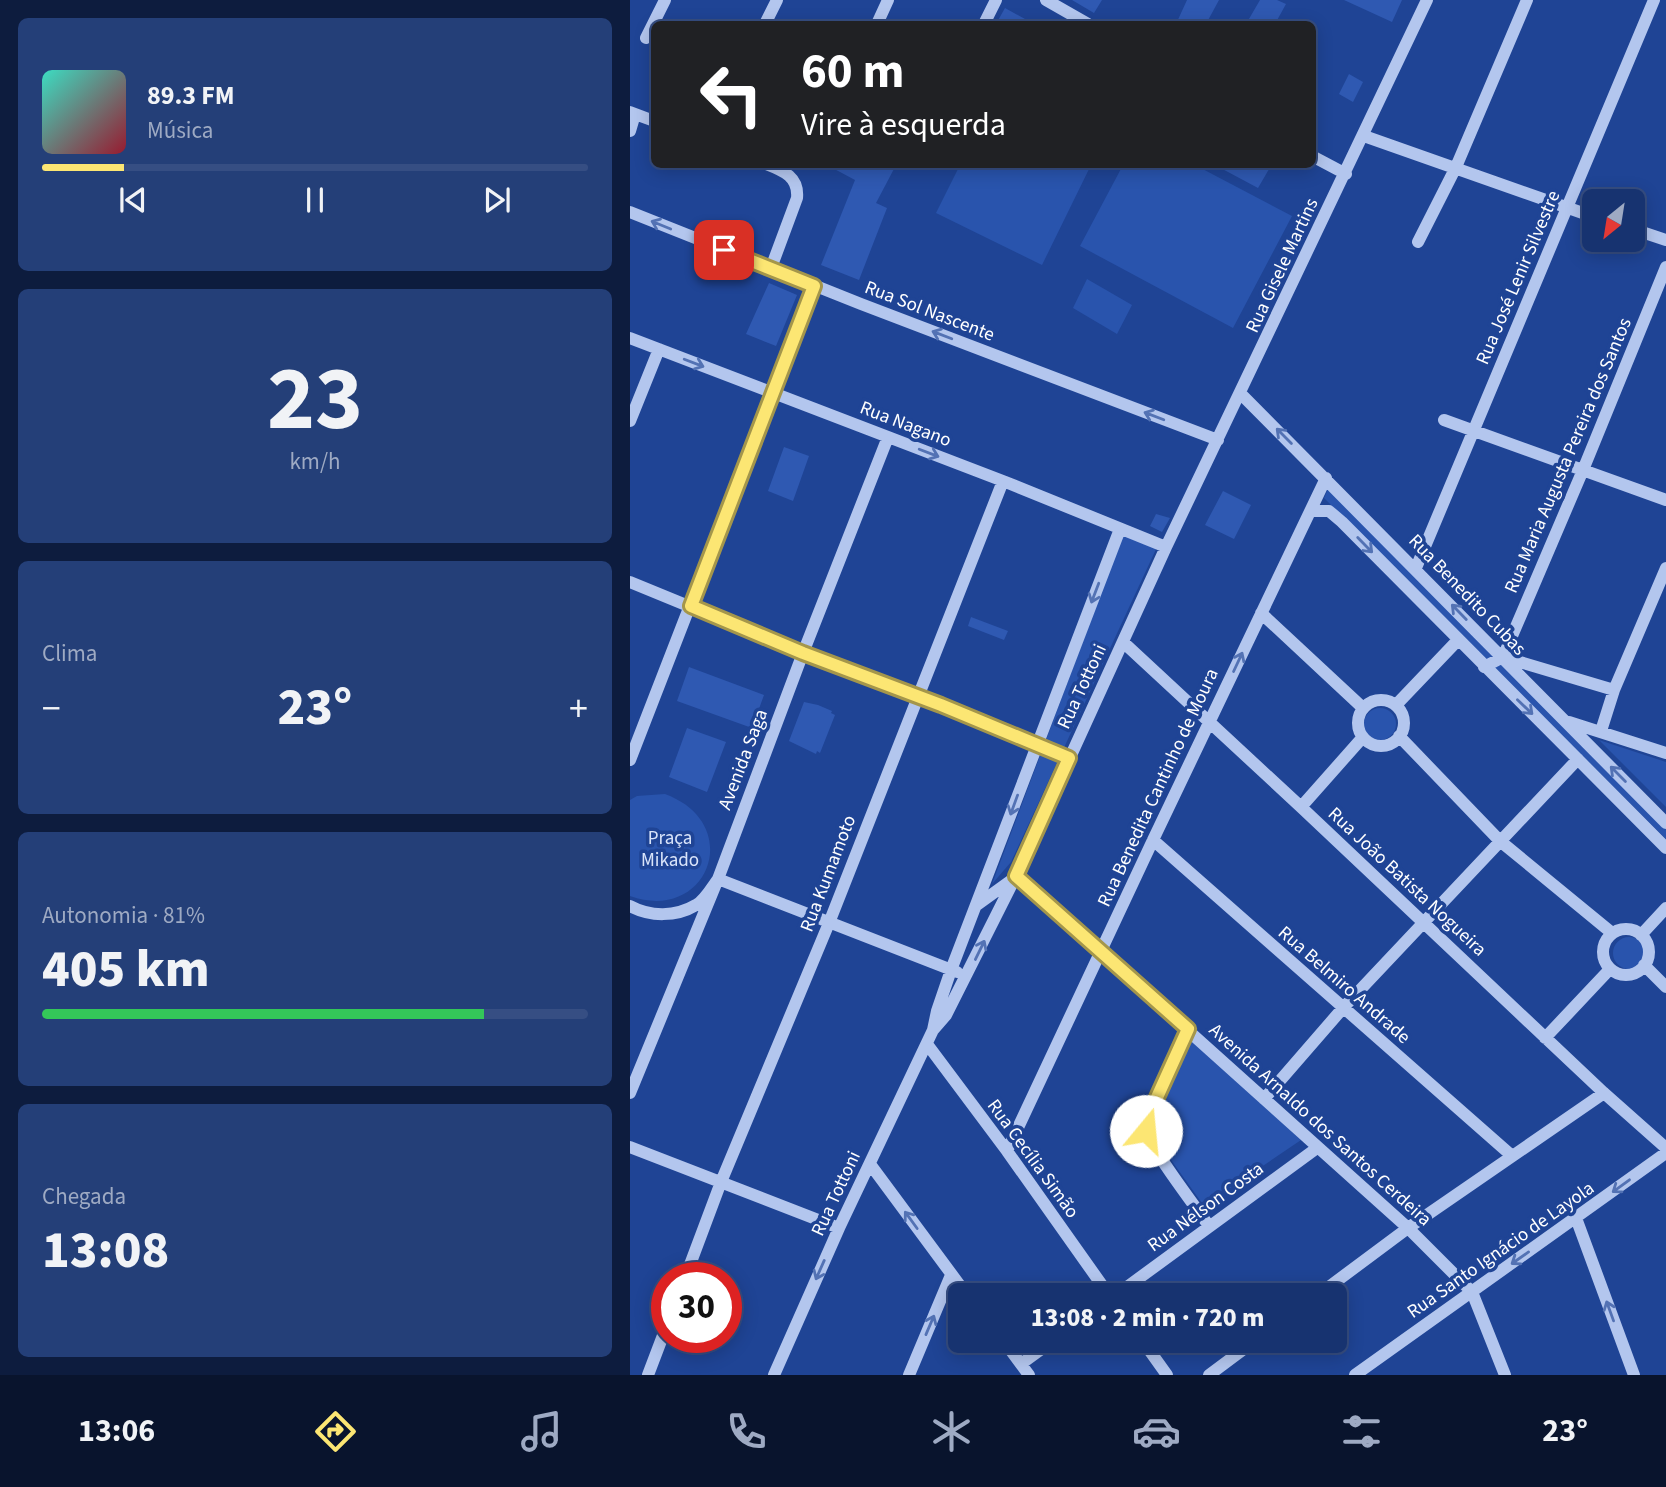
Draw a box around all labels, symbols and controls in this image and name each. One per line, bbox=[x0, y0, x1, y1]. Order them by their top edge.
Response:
text: 60 m bbox=[801, 37, 905, 107]
icon: left bbox=[686, 49, 777, 140]
text: 89.3 FM bbox=[147, 77, 235, 114]
text: Vire à esquerda bbox=[801, 102, 1006, 148]
text: Música bbox=[147, 114, 213, 147]
icon: previous bbox=[114, 181, 152, 219]
icon: pause bbox=[296, 181, 334, 219]
icon: next bbox=[478, 181, 516, 219]
street label: Rua José Lenir Silvestre bbox=[1469, 186, 1567, 369]
north arrow bbox=[1582, 189, 1645, 252]
map controls bbox=[1582, 189, 1645, 252]
street label: Rua Gisele Martins bbox=[1239, 194, 1325, 337]
one-way arrow bbox=[651, 217, 673, 230]
pin bbox=[694, 220, 754, 280]
icon: arrive bbox=[705, 231, 743, 269]
street label: Rua Sol Nascente bbox=[861, 274, 998, 349]
street label: Rua Maria Augusta Pereira dos Santos bbox=[1498, 314, 1639, 597]
one-way arrow bbox=[931, 327, 953, 340]
text: 23 bbox=[267, 335, 363, 464]
one-way arrow bbox=[682, 357, 704, 370]
street label: Rua Nagano bbox=[856, 395, 955, 454]
one-way arrow bbox=[1144, 408, 1166, 421]
one-way arrow bbox=[1275, 427, 1292, 444]
text: km/h bbox=[289, 445, 341, 478]
one-way arrow bbox=[918, 447, 939, 460]
street label: Rua Benedito Cubas bbox=[1402, 528, 1532, 662]
one-way arrow bbox=[1356, 536, 1373, 553]
one-way arrow bbox=[1088, 582, 1101, 603]
one-way arrow bbox=[1450, 604, 1467, 621]
text: Clima bbox=[42, 637, 97, 670]
street label: Rua Tottoni bbox=[1051, 640, 1114, 734]
one-way arrow bbox=[1231, 652, 1245, 673]
street label: Rua Benedita Cantinho de Moura bbox=[1091, 664, 1226, 911]
text: 23° bbox=[278, 671, 352, 745]
text: − bbox=[42, 682, 61, 736]
text: + bbox=[569, 682, 588, 736]
one-way arrow bbox=[1516, 698, 1533, 715]
street label: Avenida Saga bbox=[712, 705, 775, 814]
one-way arrow bbox=[1610, 766, 1627, 783]
one-way arrow bbox=[1007, 794, 1019, 816]
street label: Rua João Batista Nogueira bbox=[1322, 801, 1492, 963]
street label: Rua Kumamoto bbox=[794, 811, 863, 936]
park label: Praça Mikado bbox=[641, 825, 699, 874]
text: Autonomia · 81% bbox=[42, 899, 205, 932]
street label: Rua Belmiro Andrade bbox=[1272, 920, 1416, 1050]
text: 405 km bbox=[42, 933, 210, 1007]
one-way arrow bbox=[973, 940, 987, 961]
street label: Avenida Arnaldo dos Santos Cerdeira bbox=[1203, 1018, 1437, 1233]
street label: Rua Cecília Simão bbox=[980, 1094, 1085, 1224]
position arrow bbox=[1109, 1094, 1183, 1168]
street label: Rua Tottoni bbox=[805, 1147, 868, 1241]
street label: Rua Nélson Costa bbox=[1142, 1156, 1270, 1259]
street label: Rua Santo Ignácio de Layola bbox=[1402, 1175, 1600, 1325]
one-way arrow bbox=[1612, 1179, 1631, 1193]
text: Chegada bbox=[42, 1180, 126, 1213]
one-way arrow bbox=[903, 1211, 918, 1230]
text: 13:08 bbox=[42, 1214, 169, 1288]
one-way arrow bbox=[1511, 1251, 1530, 1265]
one-way arrow bbox=[813, 1259, 826, 1281]
speed limit sign: 30 bbox=[651, 1262, 742, 1353]
text: 13:08 · 2 min · 720 m bbox=[1031, 1299, 1264, 1336]
one-way arrow bbox=[1603, 1300, 1615, 1322]
one-way arrow bbox=[925, 1315, 938, 1336]
icon: directions bbox=[311, 1407, 360, 1456]
icon: music bbox=[517, 1407, 566, 1456]
icon: phone bbox=[722, 1407, 771, 1456]
icon: climate bbox=[927, 1407, 976, 1456]
icon: car bbox=[1132, 1407, 1181, 1456]
icon: filters bbox=[1337, 1407, 1386, 1456]
text: 13:06 bbox=[78, 1408, 155, 1454]
text: 23° bbox=[1542, 1408, 1588, 1454]

